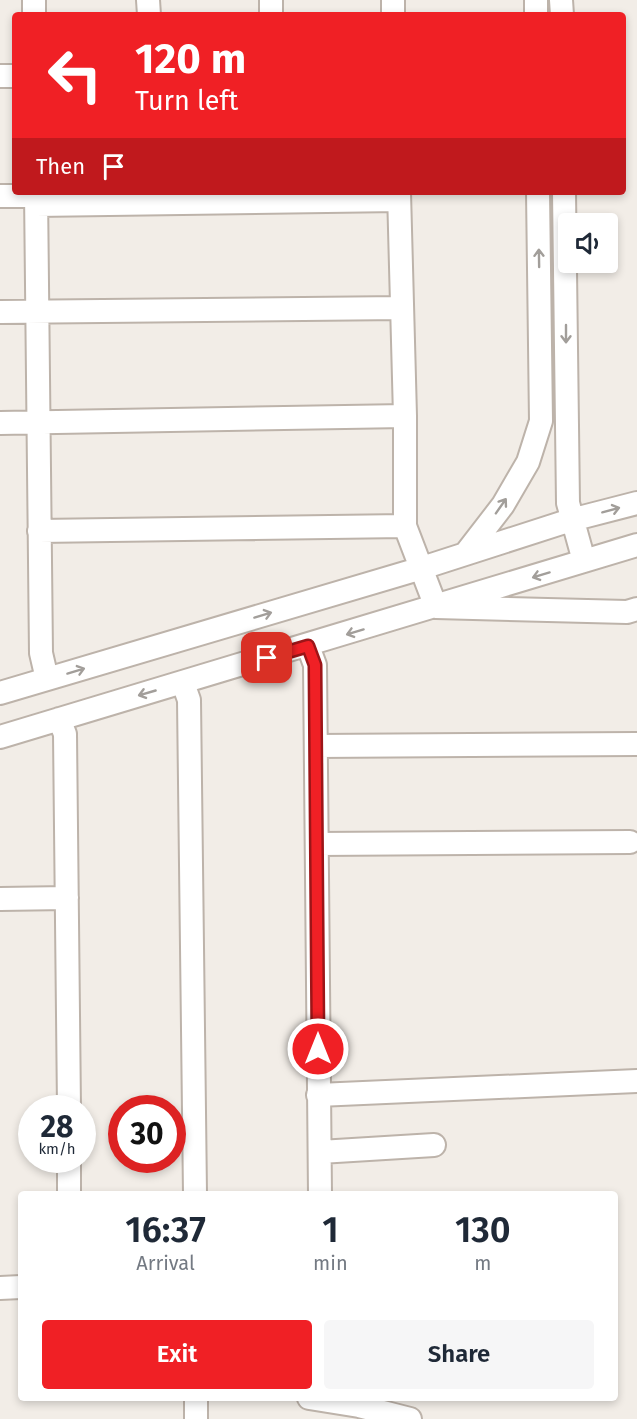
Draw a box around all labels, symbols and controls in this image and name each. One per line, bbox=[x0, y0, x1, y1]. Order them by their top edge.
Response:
text: 120 m bbox=[135, 34, 246, 84]
icon: left bbox=[36, 36, 114, 114]
text: Turn left bbox=[135, 85, 238, 117]
icon: arrive bbox=[97, 150, 130, 183]
text: Then bbox=[36, 153, 85, 180]
map controls bbox=[558, 213, 618, 273]
button: sound bbox=[558, 213, 618, 273]
one-way arrow bbox=[534, 249, 545, 269]
one-way arrow bbox=[560, 324, 572, 344]
one-way arrow bbox=[495, 499, 507, 515]
one-way arrow bbox=[601, 504, 620, 516]
one-way arrow bbox=[532, 570, 551, 581]
one-way arrow bbox=[253, 609, 272, 620]
one-way arrow bbox=[345, 627, 364, 638]
pin bbox=[241, 632, 292, 683]
icon: arrive bbox=[250, 641, 283, 674]
one-way arrow bbox=[66, 665, 85, 676]
one-way arrow bbox=[138, 688, 157, 699]
position arrow bbox=[286, 1017, 350, 1081]
speed limit sign: 30 bbox=[108, 1095, 186, 1173]
text: 28 bbox=[41, 1109, 73, 1145]
text: km/h bbox=[38, 1140, 76, 1158]
text: 16:37 bbox=[125, 1208, 206, 1252]
text: 1 bbox=[322, 1208, 339, 1252]
text: 130 bbox=[455, 1208, 511, 1252]
text: Arrival bbox=[136, 1251, 195, 1275]
text: min bbox=[313, 1251, 348, 1275]
text: m bbox=[474, 1251, 491, 1275]
button: Exit bbox=[42, 1320, 312, 1389]
button: Share bbox=[324, 1320, 594, 1389]

